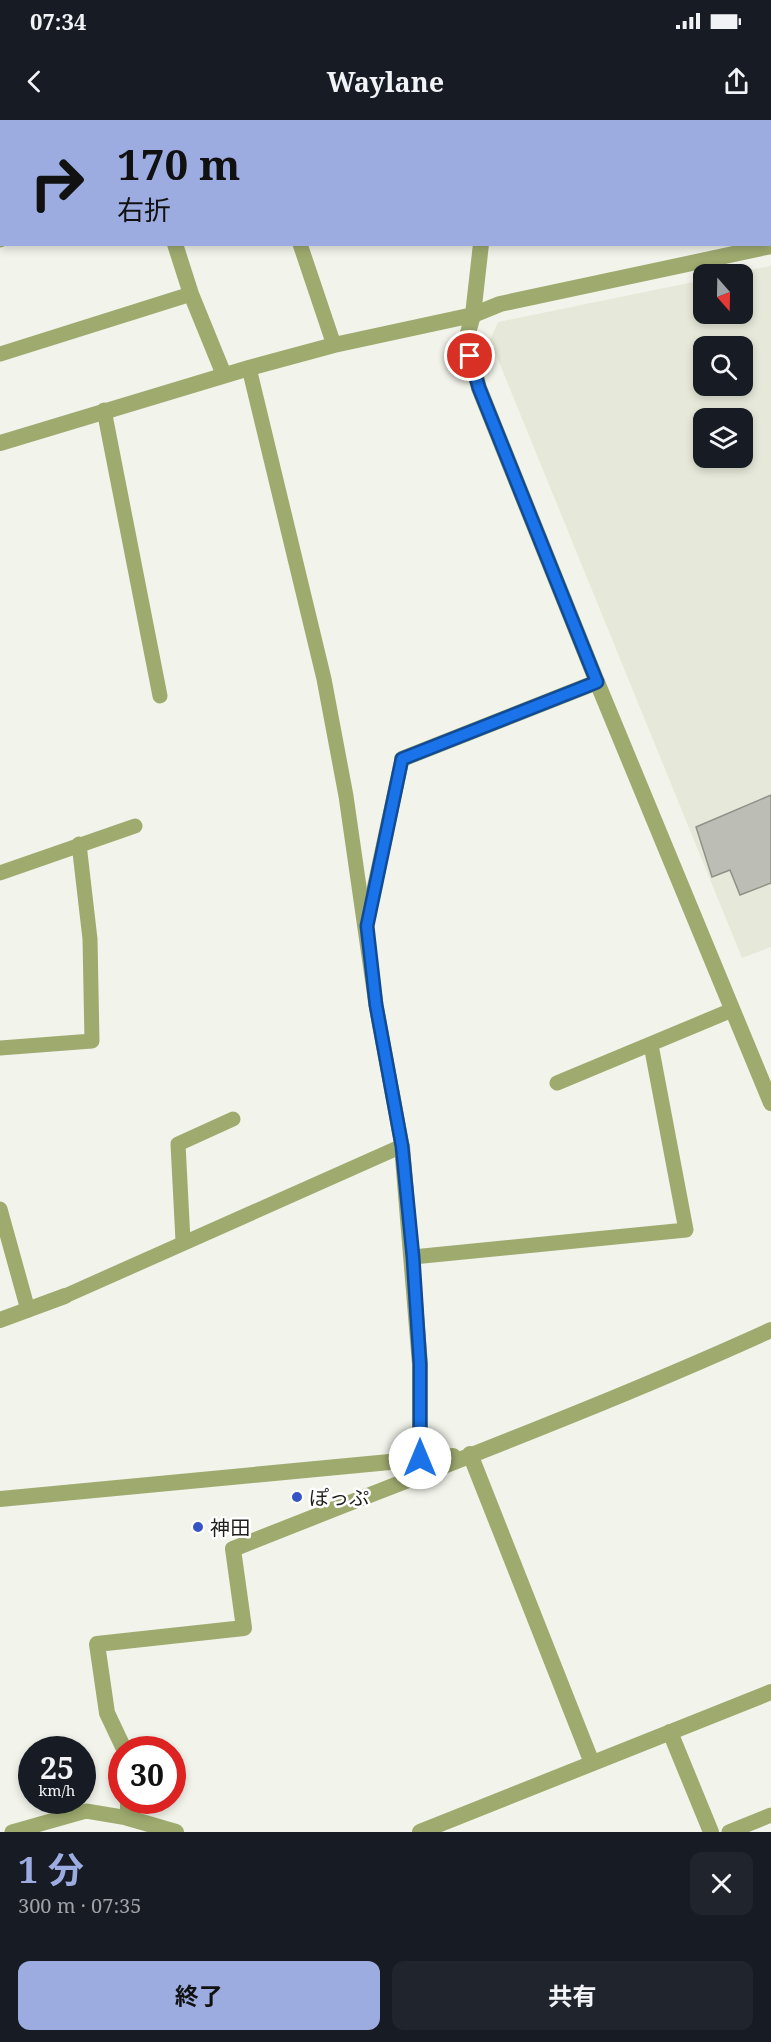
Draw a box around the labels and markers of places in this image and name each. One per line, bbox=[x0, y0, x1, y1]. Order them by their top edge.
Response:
pin bbox=[444, 330, 495, 381]
place label: ぽっぷ bbox=[309, 1484, 369, 1511]
marker: ぽっぷ bbox=[290, 1490, 304, 1504]
place label: 神田 bbox=[210, 1514, 250, 1541]
marker: 神田 bbox=[191, 1520, 205, 1534]

